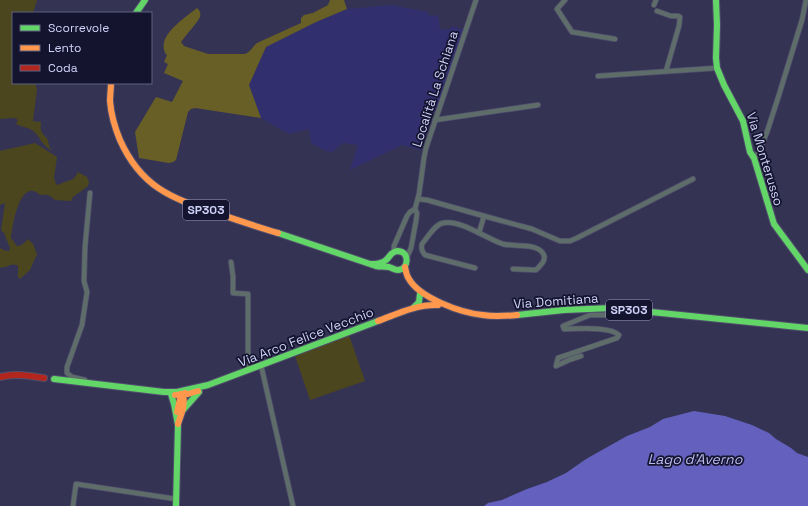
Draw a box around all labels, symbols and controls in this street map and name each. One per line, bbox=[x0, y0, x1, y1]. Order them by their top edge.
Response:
legend bbox=[12, 12, 152, 84]
text: Scorrevole bbox=[48, 20, 109, 36]
street label: Località La Schiana bbox=[408, 28, 462, 149]
text: Lento bbox=[48, 40, 82, 56]
text: Coda bbox=[48, 60, 78, 76]
street label: Via Monterusso bbox=[743, 110, 787, 208]
road number: SP303 bbox=[183, 200, 229, 220]
street label: Via Domitiana bbox=[513, 290, 600, 312]
road number: SP303 bbox=[606, 300, 652, 320]
street label: Via Arco Felice Vecchio bbox=[236, 303, 376, 371]
water label: Lago d'Averno bbox=[648, 450, 743, 468]

